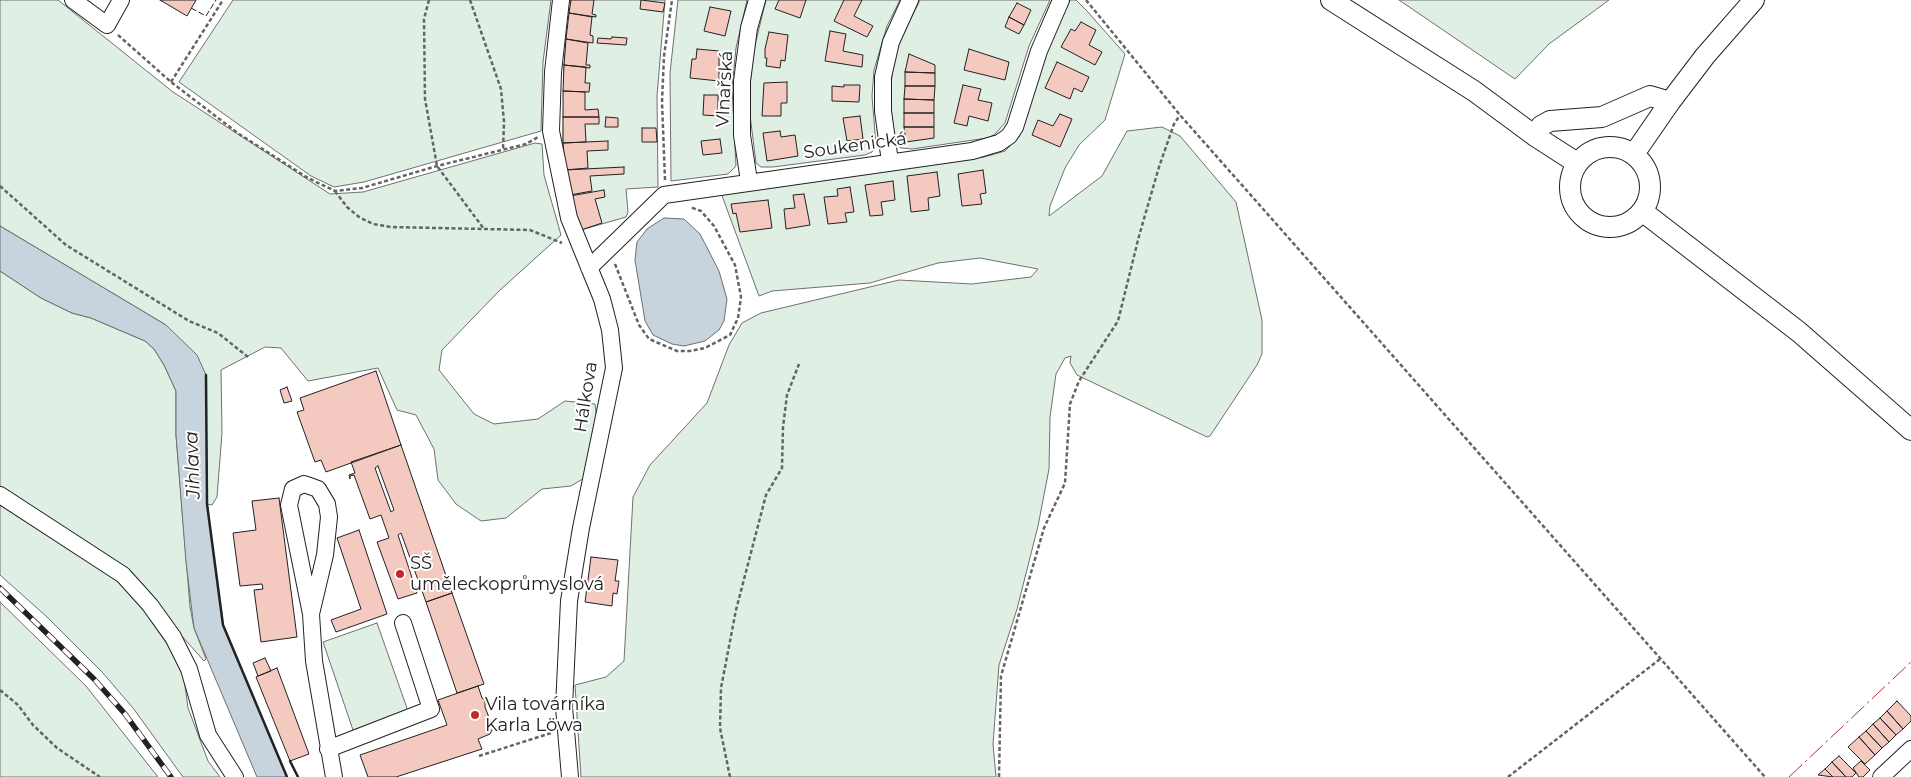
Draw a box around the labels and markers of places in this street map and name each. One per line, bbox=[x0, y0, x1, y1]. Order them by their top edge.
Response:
place label: SŠ uměleckoprůmyslová bbox=[410, 553, 604, 596]
marker: SŠ uměleckoprůmyslová bbox=[394, 568, 406, 580]
place label: Vila továrníka Karla Löwa bbox=[485, 694, 606, 736]
marker: Vila továrníka Karla Löwa bbox=[469, 709, 481, 721]

